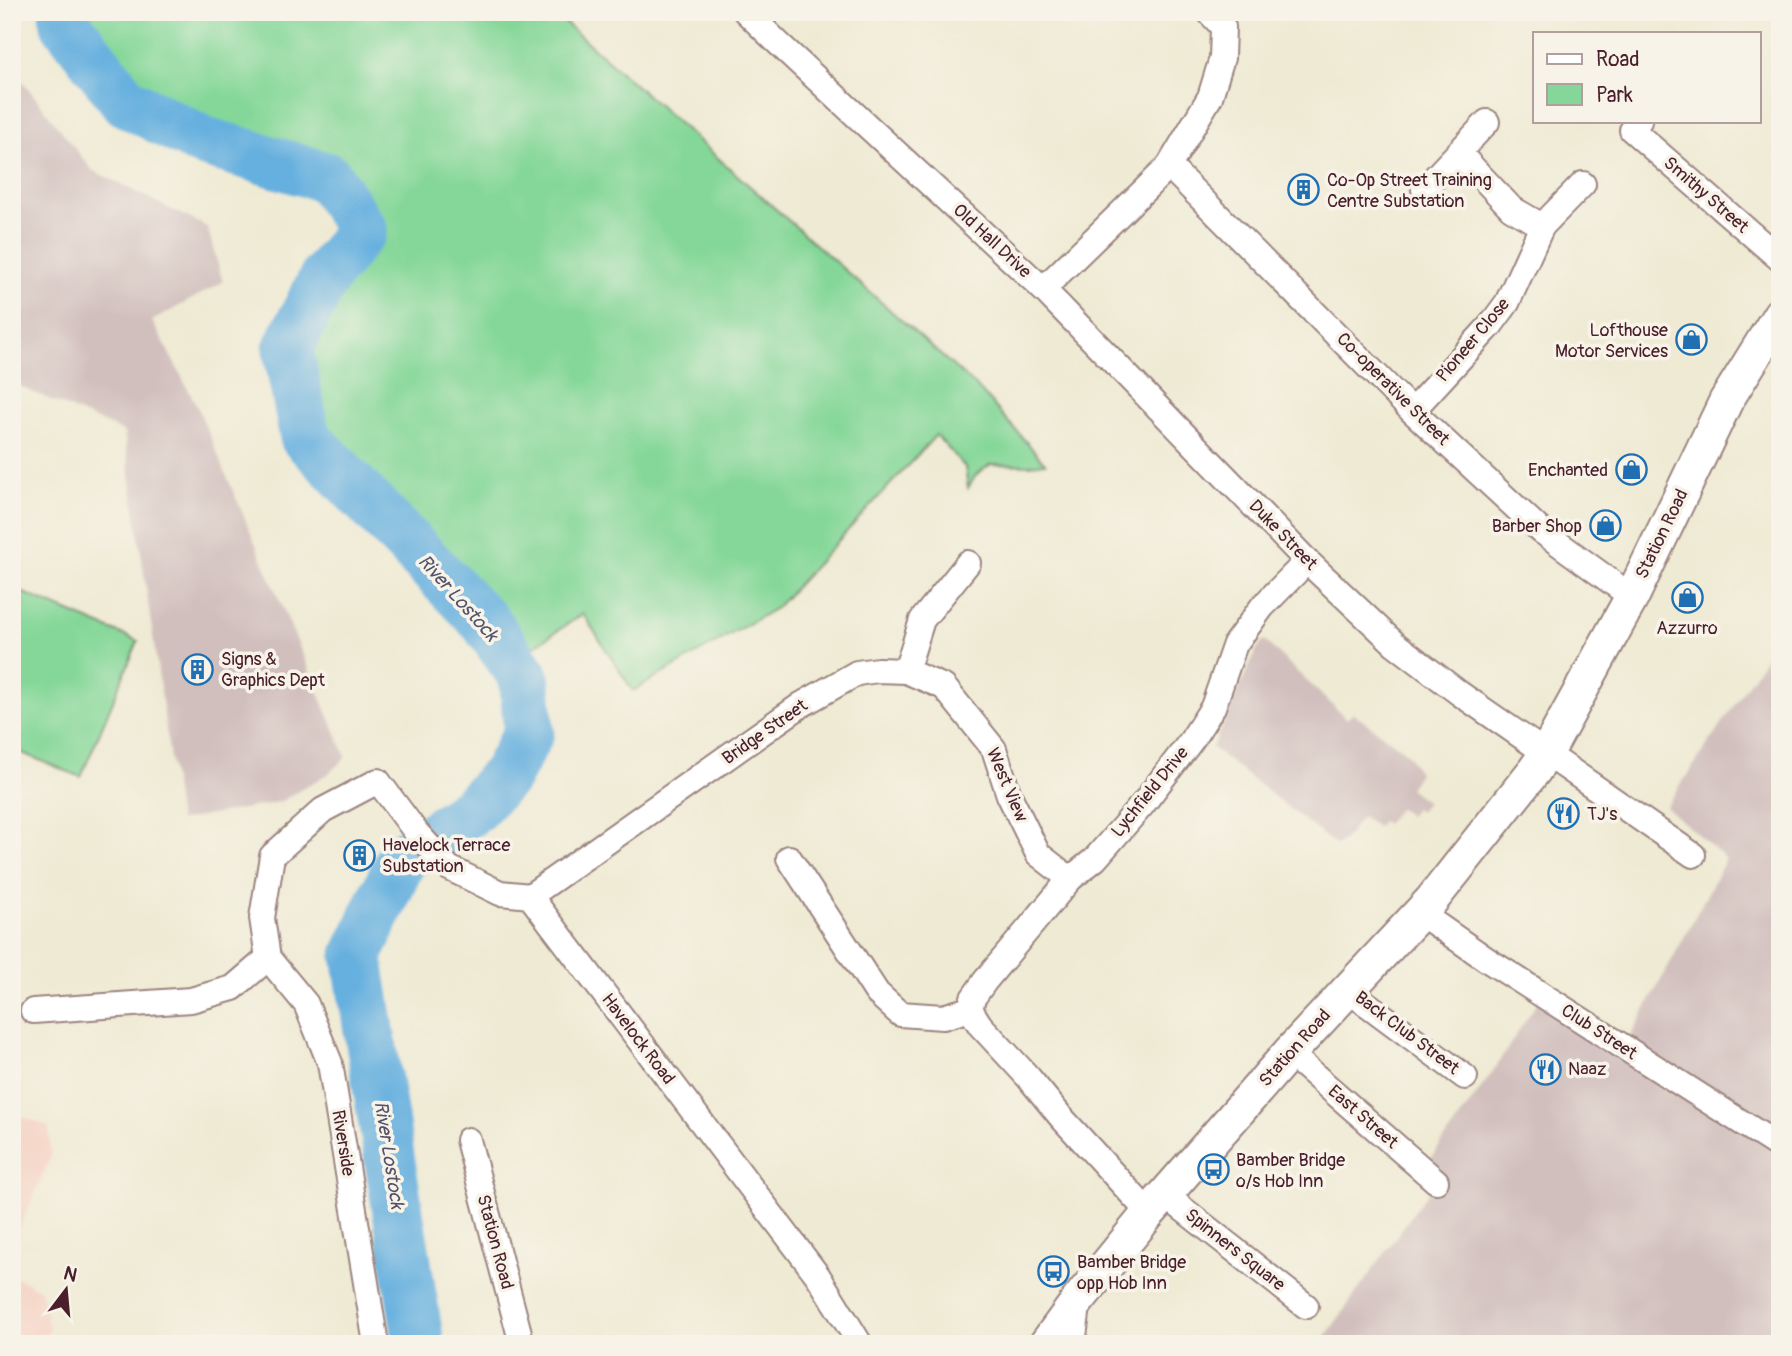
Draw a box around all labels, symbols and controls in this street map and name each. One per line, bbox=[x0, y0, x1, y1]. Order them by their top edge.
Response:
legend bbox=[1533, 32, 1760, 122]
text: Road bbox=[1596, 46, 1640, 73]
text: Park bbox=[1596, 82, 1633, 109]
street label: Smithy Street bbox=[1659, 152, 1754, 239]
place label: Co-Op Street Training Centre Substation bbox=[1327, 169, 1492, 213]
building icon: Co-Op Street Training Centre Substation bbox=[1287, 173, 1321, 207]
street label: Old Hall Drive bbox=[948, 199, 1036, 283]
street label: Pioneer Close bbox=[1431, 293, 1515, 387]
place label: Lofthouse Motor Services bbox=[1555, 319, 1668, 363]
shop icon: Lofthouse Motor Services bbox=[1674, 323, 1708, 357]
street label: Co-operative Street bbox=[1332, 328, 1455, 451]
shop icon: Enchanted bbox=[1614, 453, 1648, 487]
place label: Enchanted bbox=[1528, 459, 1608, 482]
street label: Station Road bbox=[1630, 485, 1694, 583]
street label: Duke Street bbox=[1244, 495, 1323, 576]
shop icon: Barber Shop bbox=[1588, 509, 1622, 543]
place label: Barber Shop bbox=[1492, 515, 1582, 538]
water label: River Lostock bbox=[413, 550, 505, 648]
shop icon: Azzurro bbox=[1670, 580, 1704, 614]
place label: Azzurro bbox=[1656, 617, 1718, 640]
place label: Signs & Graphics Dept bbox=[221, 648, 326, 692]
building icon: Signs & Graphics Dept bbox=[181, 652, 215, 686]
street label: Bridge Street bbox=[718, 694, 813, 770]
street label: Lychfield Drive bbox=[1106, 742, 1194, 842]
street label: West View bbox=[981, 744, 1033, 826]
restaurant icon: TJ's bbox=[1547, 797, 1581, 831]
place label: TJ's bbox=[1587, 803, 1617, 826]
place label: Havelock Terrace Substation bbox=[382, 834, 510, 878]
building icon: Havelock Terrace Substation bbox=[342, 838, 376, 872]
street label: Back Club Street bbox=[1350, 986, 1464, 1080]
street label: Havelock Road bbox=[596, 989, 680, 1089]
street label: Club Street bbox=[1557, 999, 1642, 1065]
street label: Station Road bbox=[1254, 1004, 1336, 1092]
restaurant icon: Naaz bbox=[1528, 1052, 1562, 1086]
place label: Naaz bbox=[1568, 1058, 1606, 1081]
street label: East Street bbox=[1323, 1080, 1403, 1154]
water label: River Lostock bbox=[369, 1099, 410, 1213]
street label: Riverside bbox=[326, 1108, 360, 1178]
place label: Bamber Bridge o/s Hob Inn bbox=[1236, 1149, 1345, 1193]
bus stop icon: Bamber Bridge o/s Hob Inn bbox=[1196, 1153, 1230, 1187]
street label: Station Road bbox=[471, 1192, 519, 1292]
street label: Spinners Square bbox=[1180, 1204, 1290, 1296]
place label: Bamber Bridge opp Hob Inn bbox=[1077, 1251, 1186, 1295]
north arrow bbox=[32, 1254, 102, 1324]
bus stop icon: Bamber Bridge opp Hob Inn bbox=[1037, 1255, 1071, 1289]
text: N bbox=[61, 1261, 80, 1288]

